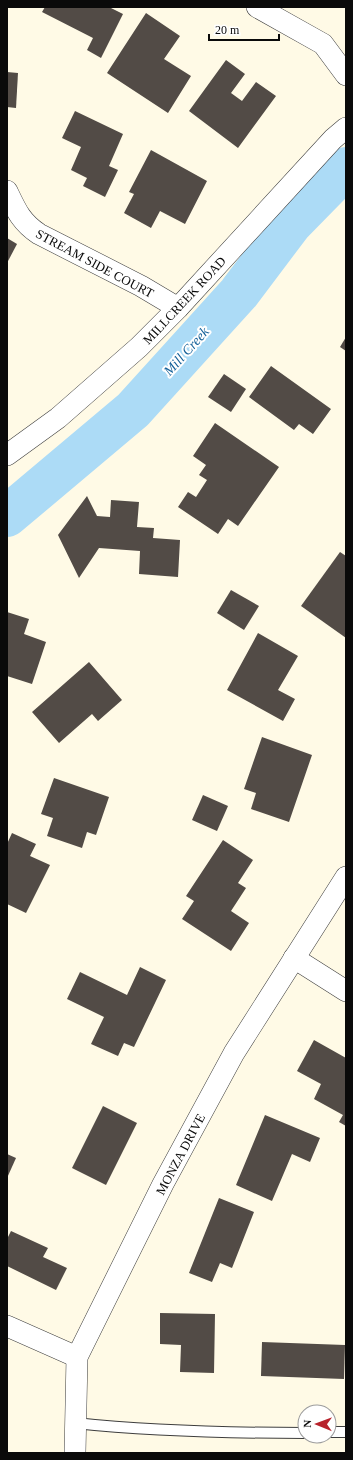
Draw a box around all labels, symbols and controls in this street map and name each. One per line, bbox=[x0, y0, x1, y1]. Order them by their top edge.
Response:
scale bar bbox=[209, 16, 279, 42]
text: 20 m bbox=[215, 23, 240, 37]
street label: STREAM SIDE COURT bbox=[33, 226, 156, 301]
street label: MILLCREEK ROAD bbox=[140, 253, 229, 347]
water label: Mill Creek bbox=[160, 324, 212, 379]
street label: MONZA DRIVE bbox=[153, 1111, 208, 1197]
north arrow bbox=[297, 1404, 337, 1444]
text: N bbox=[301, 1420, 313, 1428]

